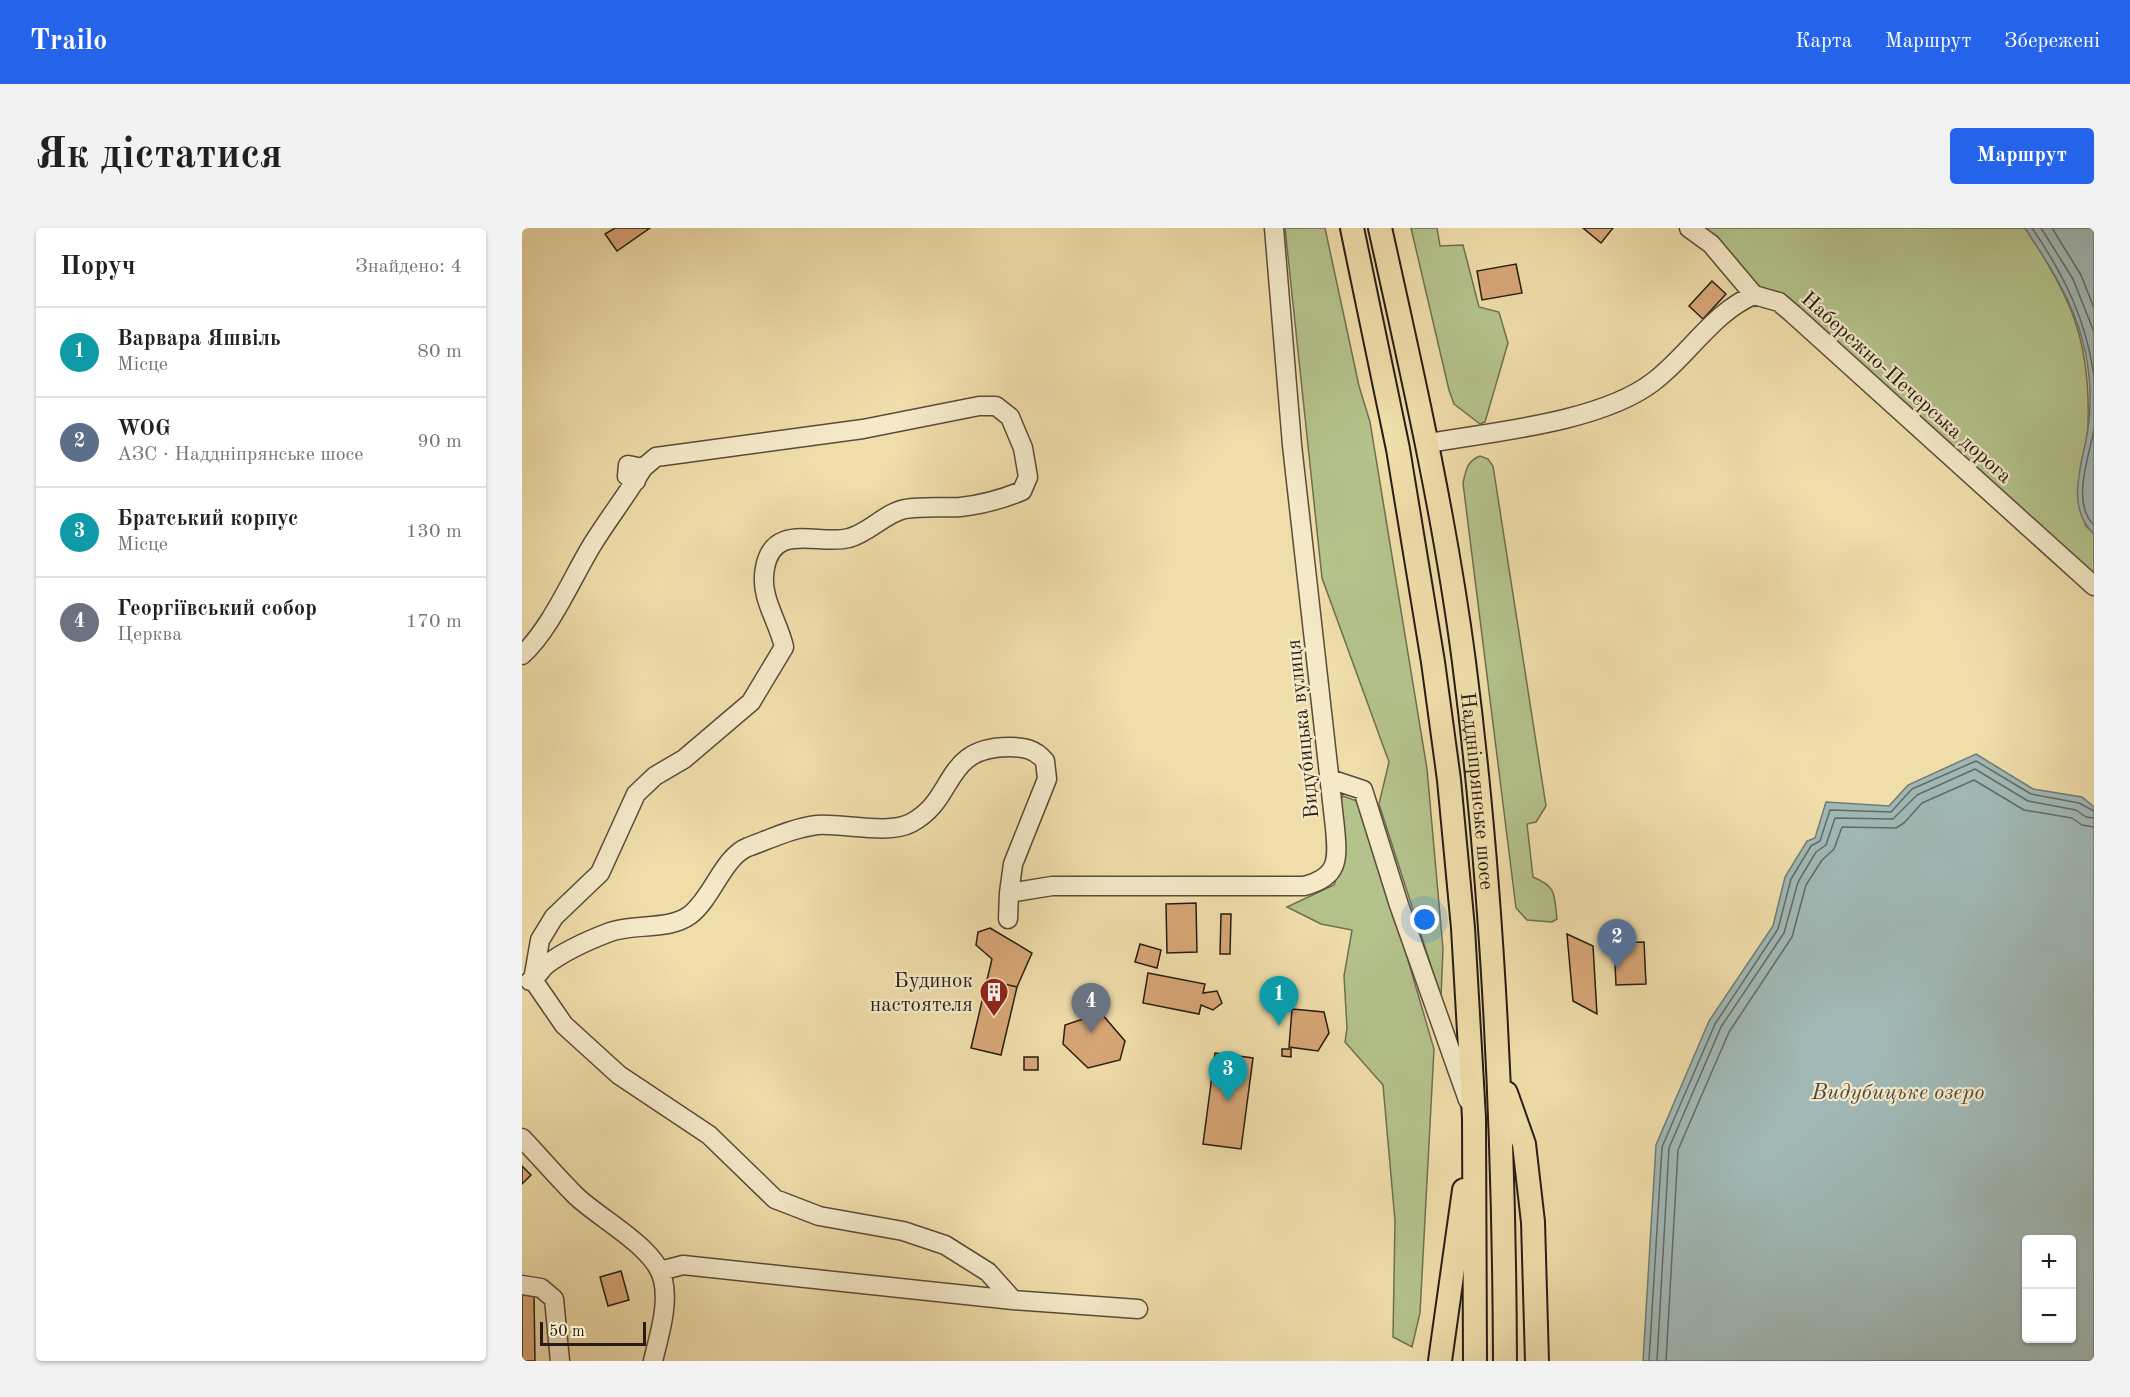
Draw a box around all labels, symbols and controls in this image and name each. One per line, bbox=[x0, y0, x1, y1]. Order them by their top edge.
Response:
text: Trailo bbox=[30, 28, 107, 56]
text: Карта bbox=[1795, 31, 1852, 52]
text: Маршрут bbox=[1885, 31, 1971, 52]
text: Збережені bbox=[2004, 31, 2100, 52]
button: Маршрут bbox=[1950, 128, 2094, 184]
text: Як дістатися bbox=[36, 135, 283, 177]
text: Поруч bbox=[60, 254, 136, 280]
text: Знайдено: 4 bbox=[355, 257, 462, 277]
street label: Набережно-Печерська дорога bbox=[1797, 288, 2015, 488]
text: Варвара Яшвіль bbox=[117, 328, 281, 350]
text: 1 bbox=[74, 342, 85, 362]
text: 80 m bbox=[417, 342, 462, 362]
text: Місце bbox=[117, 355, 168, 375]
text: WOG bbox=[117, 418, 171, 440]
text: 2 bbox=[74, 432, 85, 452]
text: 90 m bbox=[417, 432, 462, 452]
text: АЗС · Наддніпрянське шосе bbox=[117, 445, 364, 465]
text: Братський корпус bbox=[117, 508, 298, 530]
text: 3 bbox=[74, 522, 85, 542]
text: 130 m bbox=[406, 522, 462, 542]
text: Місце bbox=[117, 535, 168, 555]
text: Георгіївський собор bbox=[117, 598, 317, 620]
text: 4 bbox=[74, 612, 85, 632]
text: 170 m bbox=[406, 612, 462, 632]
text: Церква bbox=[117, 625, 182, 645]
street label: Видубицька вулиця bbox=[1284, 638, 1323, 820]
street label: Наддніпрянське шосе bbox=[1456, 691, 1496, 891]
your location bbox=[1410, 905, 1439, 934]
pin: 2 bbox=[1598, 920, 1636, 969]
place label: Будинок настоятеля bbox=[870, 971, 973, 1016]
building icon: Будинок настоятеля bbox=[978, 976, 1010, 1018]
pin: 1 bbox=[1260, 976, 1299, 1026]
pin: 4 bbox=[1072, 984, 1110, 1033]
pin: 3 bbox=[1208, 1052, 1248, 1101]
water label: Видубицьке озеро bbox=[1811, 1082, 1984, 1104]
map controls bbox=[2022, 1235, 2076, 1343]
button: + bbox=[2022, 1235, 2076, 1289]
button: − bbox=[2022, 1289, 2076, 1343]
scale bar bbox=[540, 1319, 646, 1346]
text: 50 m bbox=[549, 1324, 585, 1340]

